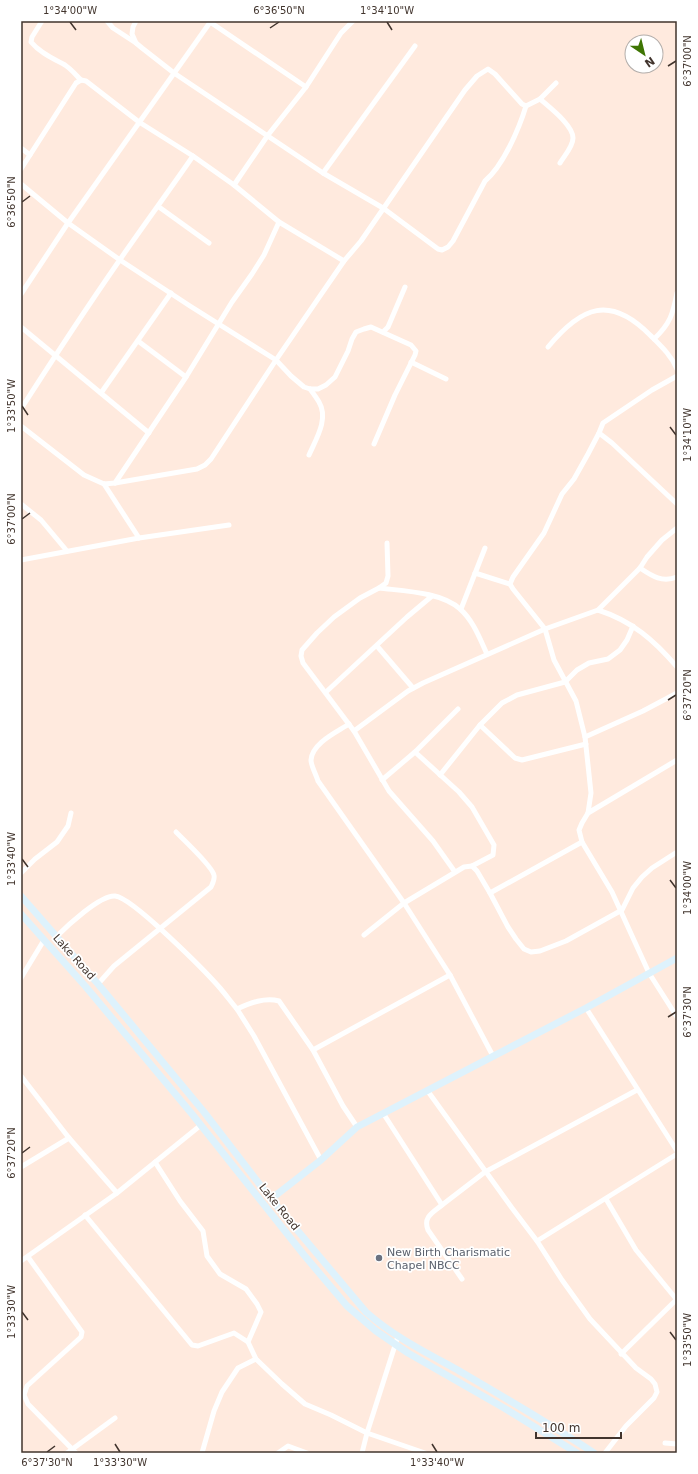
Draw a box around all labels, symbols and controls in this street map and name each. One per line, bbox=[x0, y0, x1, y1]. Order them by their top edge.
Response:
text: 1°34'00"W bbox=[43, 5, 97, 16]
text: 6°36'50"N bbox=[253, 5, 305, 16]
text: 1°34'10"W bbox=[360, 5, 414, 16]
north arrow bbox=[624, 34, 664, 74]
text: 6°37'00"N bbox=[682, 35, 693, 87]
text: N bbox=[642, 54, 657, 70]
text: 6°36'50"N bbox=[6, 176, 17, 228]
text: 1°33'50"W bbox=[6, 379, 17, 433]
text: 1°34'10"W bbox=[682, 408, 693, 462]
text: 6°37'00"N bbox=[6, 493, 17, 545]
text: 6°37'20"N bbox=[682, 669, 693, 721]
text: 1°33'40"W bbox=[6, 832, 17, 886]
text: 1°34'00"W bbox=[682, 861, 693, 915]
street label: Lake Road bbox=[50, 932, 98, 982]
text: 6°37'30"N bbox=[682, 986, 693, 1038]
text: 6°37'20"N bbox=[6, 1127, 17, 1179]
street label: Lake Road bbox=[256, 1181, 302, 1233]
place label: New Birth Charismatic Chapel NBCC bbox=[387, 1246, 510, 1272]
marker: New Birth Charismatic Chapel NBCC bbox=[374, 1253, 384, 1263]
text: 1°33'30"W bbox=[6, 1285, 17, 1339]
text: 1°33'50"W bbox=[682, 1313, 693, 1367]
scale bar bbox=[536, 1414, 621, 1440]
text: 100 m bbox=[542, 1421, 580, 1435]
text: 6°37'30"N bbox=[21, 1457, 73, 1468]
text: 1°33'30"W bbox=[93, 1457, 147, 1468]
text: 1°33'40"W bbox=[410, 1457, 464, 1468]

